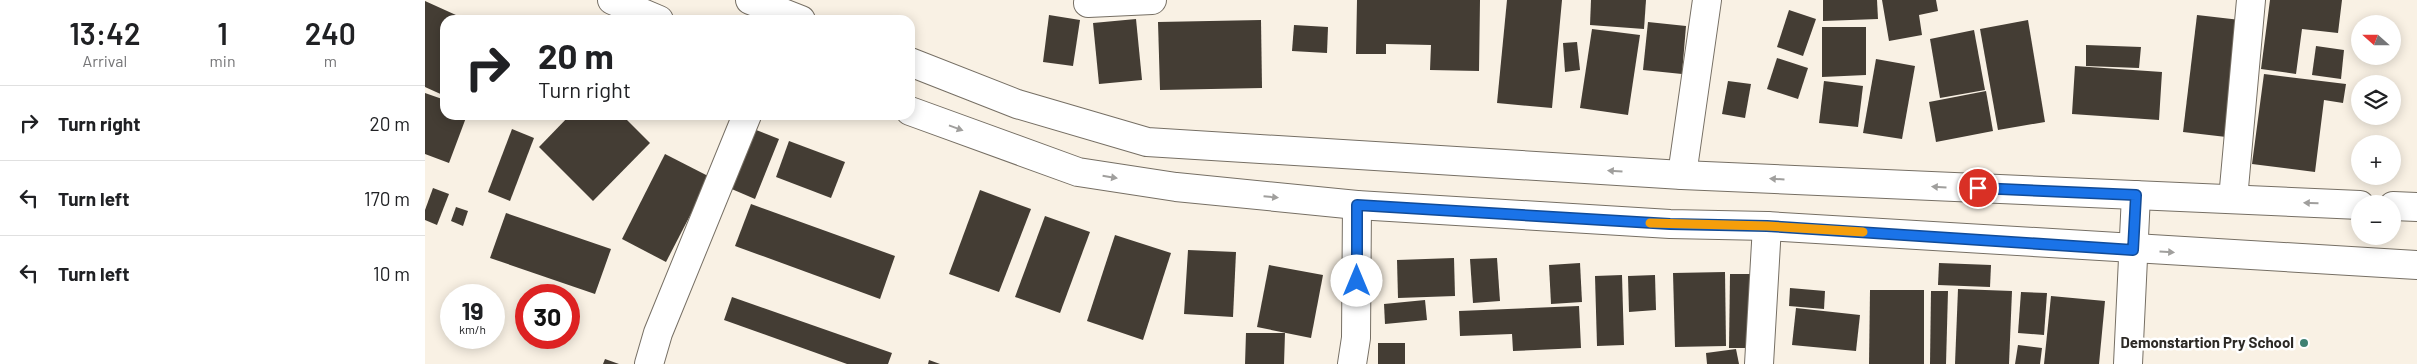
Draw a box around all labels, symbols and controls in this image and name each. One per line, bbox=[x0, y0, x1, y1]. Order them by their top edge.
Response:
text: 13:42 bbox=[69, 15, 140, 51]
text: 1 bbox=[217, 15, 228, 51]
text: 240 bbox=[305, 15, 356, 51]
north arrow bbox=[2351, 15, 2401, 65]
map controls bbox=[2351, 15, 2401, 245]
text: 20 m bbox=[538, 34, 614, 76]
icon: right bbox=[455, 35, 520, 100]
text: Arrival bbox=[82, 51, 127, 70]
text: min bbox=[210, 51, 236, 70]
text: m bbox=[324, 51, 337, 70]
button: layers bbox=[2351, 75, 2401, 125]
text: Turn right bbox=[538, 76, 631, 102]
icon: right bbox=[15, 109, 43, 137]
text: Turn right bbox=[58, 112, 140, 135]
text: 20 m bbox=[370, 112, 410, 135]
one-way arrow bbox=[949, 124, 964, 132]
button: + bbox=[2351, 135, 2401, 185]
one-way arrow bbox=[1606, 167, 1622, 175]
pin bbox=[1957, 167, 1999, 209]
one-way arrow bbox=[1103, 173, 1119, 181]
icon: arrive bbox=[1964, 174, 1992, 202]
one-way arrow bbox=[1769, 175, 1785, 183]
one-way arrow bbox=[1931, 182, 1947, 190]
icon: left bbox=[15, 184, 43, 212]
text: Turn left bbox=[58, 187, 129, 210]
text: 170 m bbox=[364, 187, 410, 210]
one-way arrow bbox=[1264, 193, 1280, 201]
button: − bbox=[2351, 195, 2401, 245]
one-way arrow bbox=[2303, 198, 2319, 206]
one-way arrow bbox=[2159, 248, 2175, 256]
position arrow bbox=[1330, 254, 1382, 306]
icon: left bbox=[15, 259, 43, 287]
text: Turn left bbox=[58, 262, 129, 285]
text: 10 m bbox=[373, 262, 410, 285]
speed limit sign: 30 bbox=[515, 284, 580, 349]
text: 19 bbox=[461, 295, 484, 325]
text: km/h bbox=[459, 322, 486, 336]
place label: Demonstartion Pry School bbox=[2121, 333, 2294, 351]
marker: Demonstartion Pry School bbox=[2298, 337, 2310, 349]

